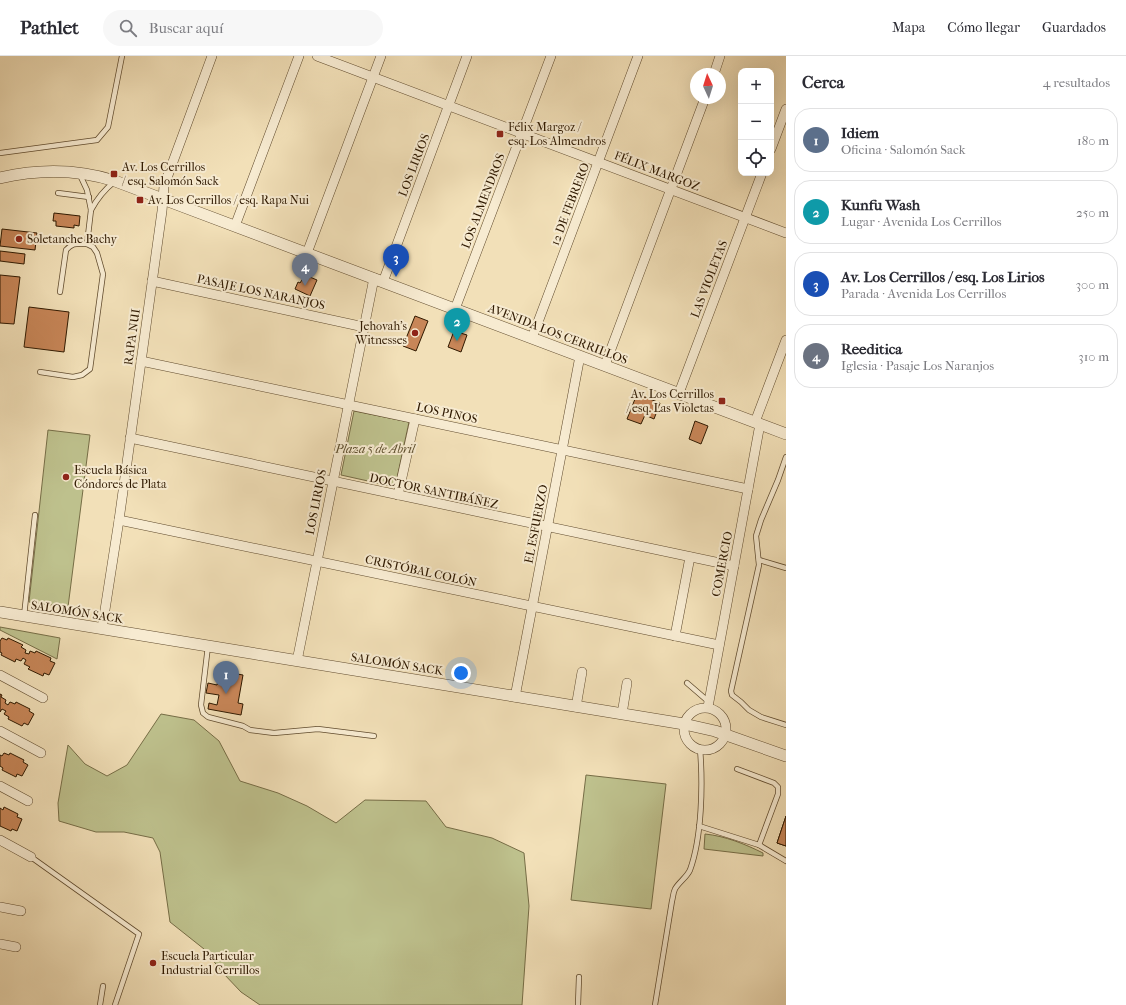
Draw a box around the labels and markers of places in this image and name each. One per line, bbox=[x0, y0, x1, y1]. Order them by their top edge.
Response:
place label: Félix Margoz / esq. Los Almendros bbox=[508, 120, 606, 148]
marker: Félix Margoz / esq. Los Almendros bbox=[495, 129, 505, 139]
place label: Av. Los Cerrillos / esq. Salomón Sack bbox=[121, 160, 219, 188]
marker: Av. Los Cerrillos / esq. Salomón Sack bbox=[109, 169, 119, 179]
place label: Av. Los Cerrillos / esq. Rapa Nui bbox=[147, 193, 309, 207]
marker: Av. Los Cerrillos / esq. Rapa Nui bbox=[135, 195, 145, 205]
place label: Soletanche Bachy bbox=[27, 232, 117, 246]
marker: Soletanche Bachy bbox=[14, 234, 24, 244]
pin: 3 bbox=[383, 244, 409, 277]
pin: 4 bbox=[292, 253, 318, 286]
pin: 2 bbox=[444, 308, 470, 341]
place label: Jehovah's Witnesses bbox=[354, 319, 408, 347]
marker: Jehovah's Witnesses bbox=[410, 328, 420, 338]
place label: Av. Los Cerrillos / esq. Las Violetas bbox=[626, 387, 715, 415]
marker: Av. Los Cerrillos / esq. Las Violetas bbox=[717, 396, 727, 406]
place label: Escuela Básica Cóndores de Plata bbox=[74, 463, 167, 491]
marker: Escuela Básica Cóndores de Plata bbox=[61, 472, 71, 482]
pin: 1 bbox=[213, 661, 239, 694]
place label: Escuela Particular Industrial Cerrillos bbox=[161, 949, 260, 977]
marker: Escuela Particular Industrial Cerrillos bbox=[148, 958, 158, 968]

